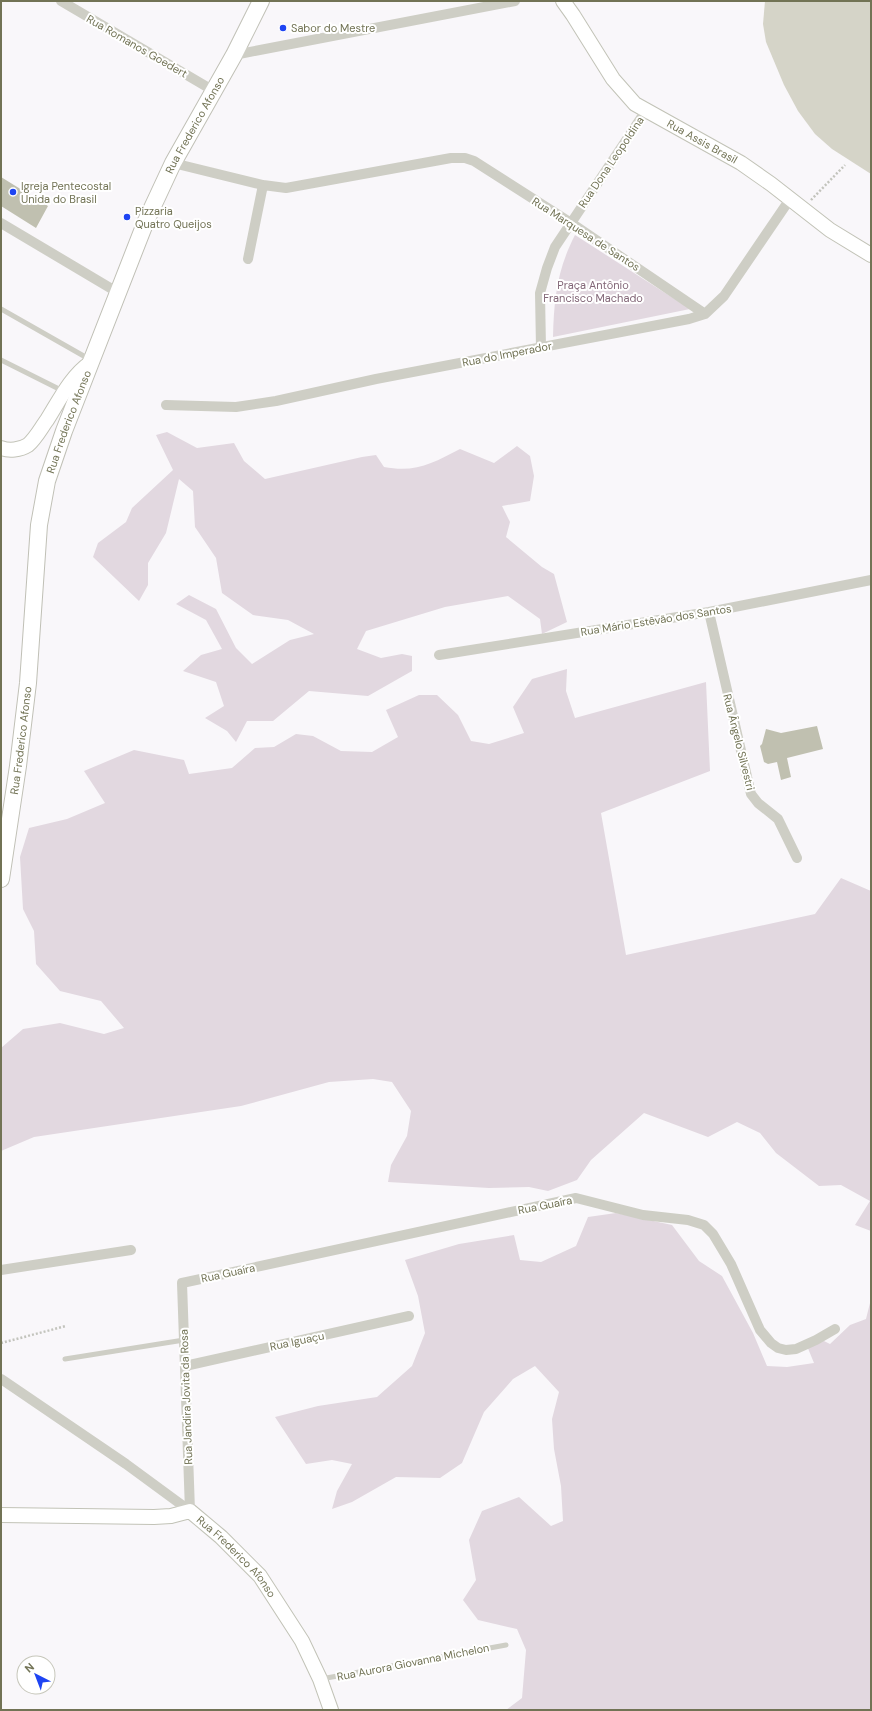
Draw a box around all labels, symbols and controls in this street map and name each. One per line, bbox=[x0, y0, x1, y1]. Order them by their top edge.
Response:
street label: Rua Romanos Goedert bbox=[84, 11, 190, 81]
place label: Sabor do Mestre bbox=[291, 21, 375, 35]
marker: Sabor do Mestre bbox=[278, 23, 288, 33]
street label: Rua Frederico Afonso bbox=[162, 74, 227, 176]
street label: Rua Dona Leopoldina bbox=[575, 114, 647, 210]
street label: Rua Assis Brasil bbox=[665, 116, 740, 167]
place label: Igreja Pentecostal Unida do Brasil bbox=[21, 179, 111, 206]
marker: Igreja Pentecostal Unida do Brasil bbox=[8, 187, 18, 197]
street label: Rua Marquesa de Santos bbox=[529, 194, 643, 274]
place label: Pizzaria Quatro Queijos bbox=[135, 204, 212, 231]
marker: Pizzaria Quatro Queijos bbox=[122, 212, 132, 222]
park label: Praça Antônio Francisco Machado bbox=[543, 278, 643, 305]
street label: Rua do Imperador bbox=[461, 338, 553, 370]
street label: Rua Frederico Afonso bbox=[43, 368, 94, 475]
street label: Rua Mário Estêvão dos Santos bbox=[580, 601, 732, 639]
street label: Rua Frederico Afonso bbox=[7, 686, 35, 796]
street label: Rua Ângelo Silvestri bbox=[720, 692, 758, 792]
street label: Rua Guaíra bbox=[517, 1193, 573, 1217]
street label: Rua Guaíra bbox=[200, 1260, 256, 1286]
street label: Rua Iguaçu bbox=[268, 1328, 326, 1354]
street label: Rua Jandira Jovita da Rosa bbox=[177, 1329, 195, 1465]
street label: Rua Frederico Afonso bbox=[194, 1513, 279, 1600]
street label: Rua Aurora Giovanna Michelon bbox=[336, 1640, 490, 1684]
north arrow bbox=[16, 1655, 56, 1695]
text: N bbox=[22, 1660, 37, 1675]

